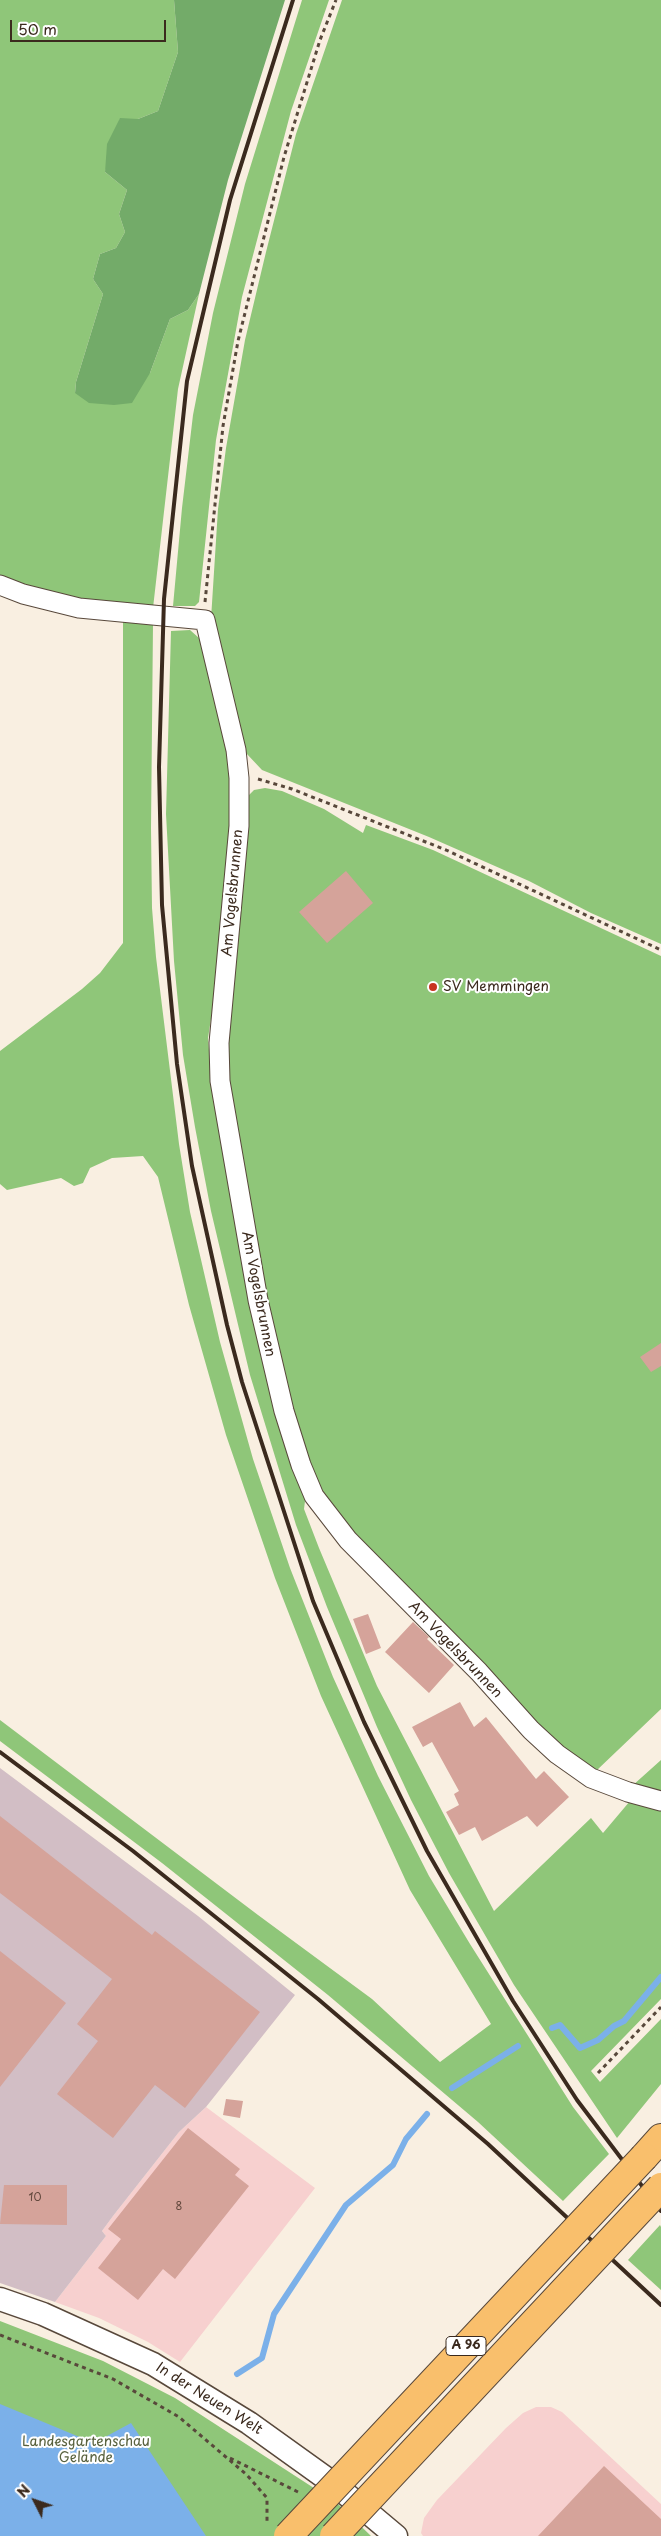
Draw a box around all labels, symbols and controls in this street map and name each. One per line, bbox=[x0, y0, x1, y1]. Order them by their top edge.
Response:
scale bar bbox=[12, 10, 169, 42]
text: 50 m bbox=[18, 17, 57, 40]
street label: Am Vogelsbrunnen bbox=[219, 829, 247, 957]
place label: SV Memmingen bbox=[443, 979, 549, 995]
marker: SV Memmingen bbox=[427, 981, 439, 993]
street label: Am Vogelsbrunnen bbox=[238, 1230, 278, 1358]
street label: Am Vogelsbrunnen bbox=[405, 1598, 505, 1702]
house number: 10 bbox=[29, 2191, 41, 2205]
house number: 8 bbox=[176, 2200, 182, 2214]
road number: A 96 bbox=[446, 2336, 486, 2356]
street label: In der Neuen Welt bbox=[153, 2359, 265, 2439]
park label: Landesgartenschau Gelände bbox=[22, 2434, 150, 2466]
north arrow bbox=[10, 2476, 60, 2526]
text: N bbox=[12, 2480, 35, 2502]

